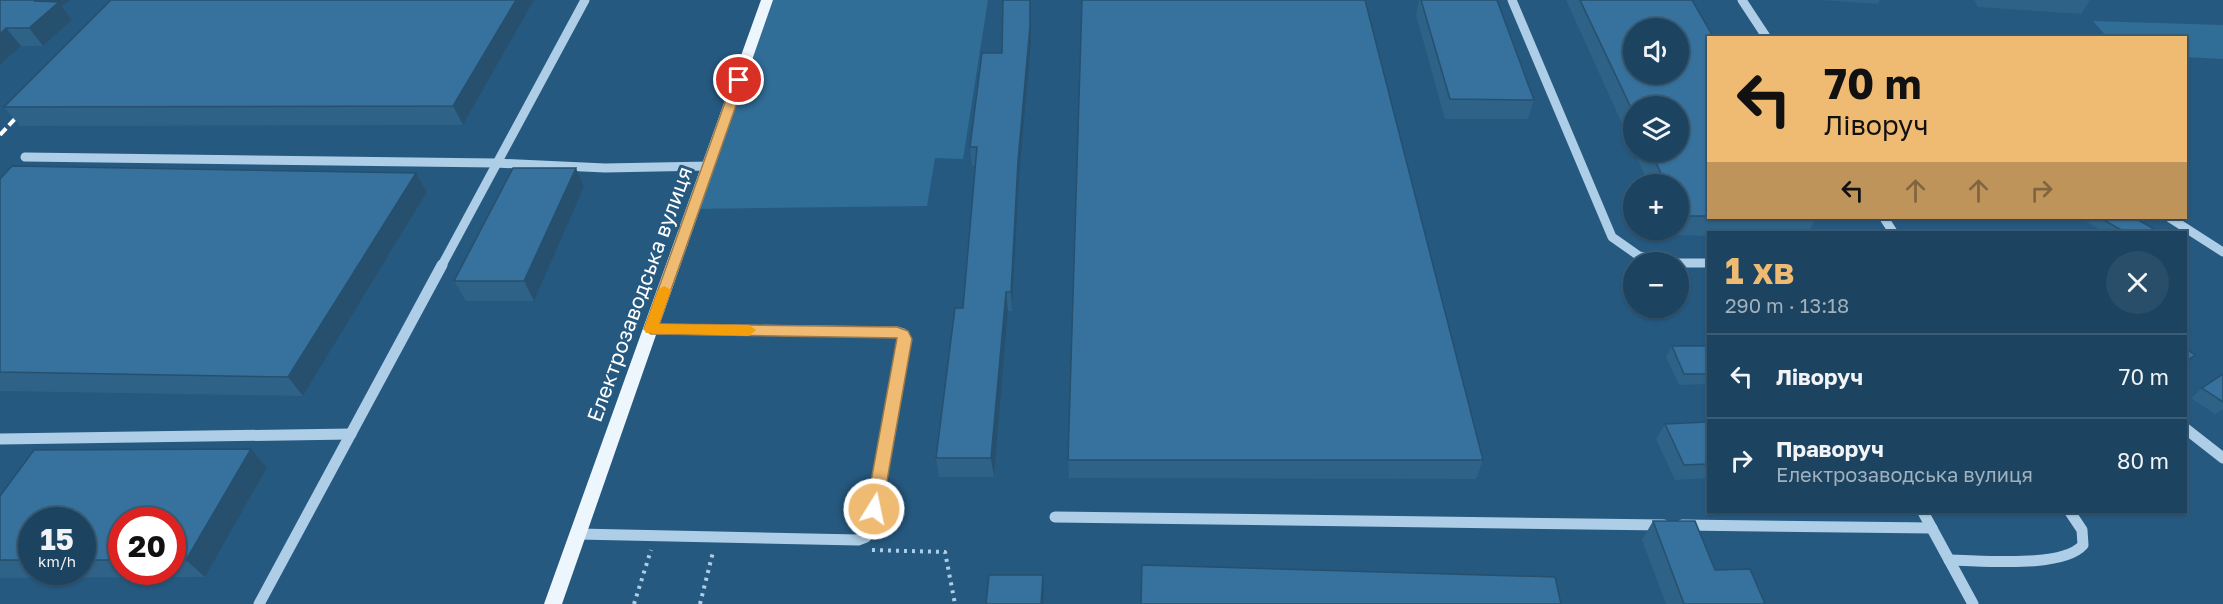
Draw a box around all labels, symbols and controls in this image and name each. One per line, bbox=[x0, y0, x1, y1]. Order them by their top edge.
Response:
map controls bbox=[1623, 18, 1689, 318]
button: sound bbox=[1623, 18, 1689, 84]
pin bbox=[713, 54, 764, 105]
text: 70 m bbox=[1824, 58, 1921, 108]
icon: left bbox=[1725, 60, 1803, 138]
icon: arrive bbox=[722, 63, 755, 96]
button: layers bbox=[1623, 96, 1689, 162]
text: Ліворуч bbox=[1824, 109, 1928, 141]
street label: Електрозаводська вулиця bbox=[581, 163, 697, 425]
button: + bbox=[1623, 174, 1689, 240]
icon: left bbox=[1836, 174, 1869, 207]
icon: ahead bbox=[1899, 174, 1932, 207]
icon: ahead bbox=[1962, 174, 1995, 207]
icon: right bbox=[2025, 174, 2058, 207]
text: 1 хв bbox=[1725, 249, 1794, 292]
button: close bbox=[2106, 251, 2169, 314]
button: − bbox=[1623, 252, 1689, 318]
text: 290 m · 13:18 bbox=[1725, 293, 1849, 317]
icon: left bbox=[1725, 360, 1758, 393]
text: Ліворуч bbox=[1776, 363, 1863, 390]
text: 70 m bbox=[2119, 363, 2169, 390]
text: Праворуч bbox=[1776, 435, 1884, 462]
icon: right bbox=[1725, 444, 1758, 477]
text: 80 m bbox=[2117, 447, 2169, 474]
text: Електрозаводська вулиця bbox=[1776, 462, 2033, 486]
position arrow bbox=[842, 477, 906, 541]
speed limit sign: 20 bbox=[108, 507, 186, 585]
text: 15 bbox=[40, 521, 74, 557]
text: km/h bbox=[38, 552, 76, 570]

